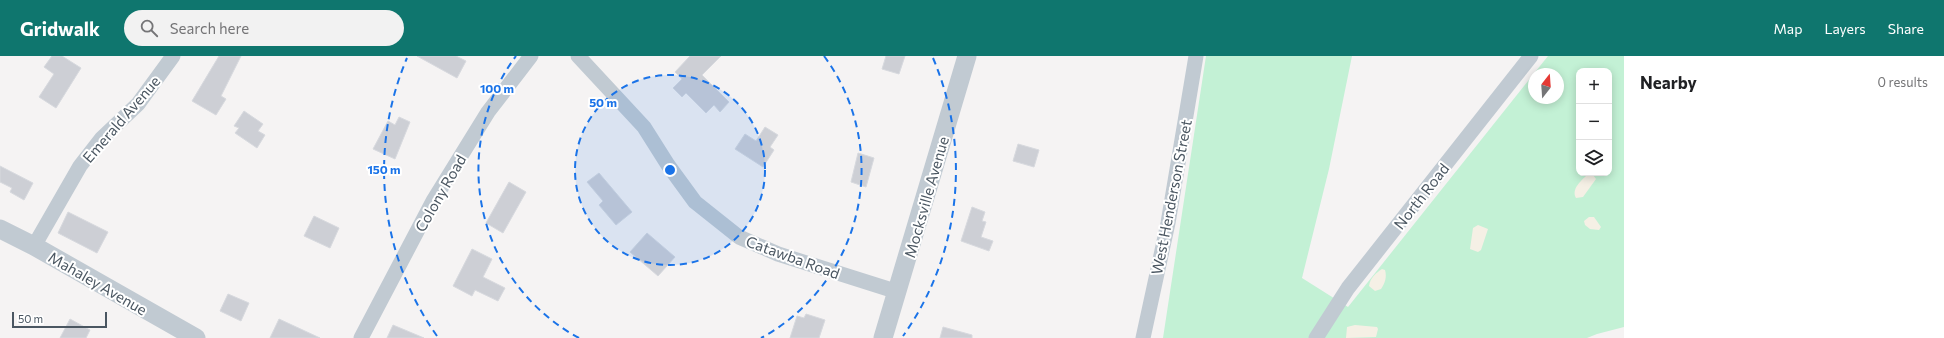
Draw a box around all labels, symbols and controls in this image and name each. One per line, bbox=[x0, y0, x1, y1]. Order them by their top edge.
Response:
search box bbox=[124, 10, 404, 46]
text: Gridwalk bbox=[20, 17, 100, 40]
icon: search bbox=[138, 17, 160, 39]
text: Search here bbox=[170, 19, 249, 37]
text: Map bbox=[1774, 20, 1802, 37]
text: Layers bbox=[1824, 20, 1866, 37]
text: Share bbox=[1888, 20, 1924, 37]
north arrow bbox=[1528, 68, 1564, 104]
map controls bbox=[1576, 68, 1612, 176]
button: + bbox=[1576, 68, 1612, 104]
street label: Emerald Avenue bbox=[78, 72, 164, 166]
text: Nearby bbox=[1640, 72, 1697, 93]
text: 0 results bbox=[1877, 74, 1928, 90]
text: 100 m bbox=[480, 81, 514, 95]
text: 50 m bbox=[589, 95, 617, 109]
button: − bbox=[1576, 104, 1612, 140]
street label: West Henderson Street bbox=[1147, 118, 1195, 276]
street label: Mocksville Avenue bbox=[900, 134, 952, 260]
button: layers bbox=[1576, 140, 1612, 176]
street label: Colony Road bbox=[411, 151, 469, 235]
street label: North Road bbox=[1390, 159, 1452, 233]
text: 150 m bbox=[367, 162, 401, 176]
centre of rings bbox=[663, 163, 677, 177]
street label: Catawba Road bbox=[744, 232, 842, 282]
street label: Mahaley Avenue bbox=[46, 248, 150, 319]
scale bar bbox=[12, 310, 107, 329]
text: 50 m bbox=[18, 312, 43, 325]

